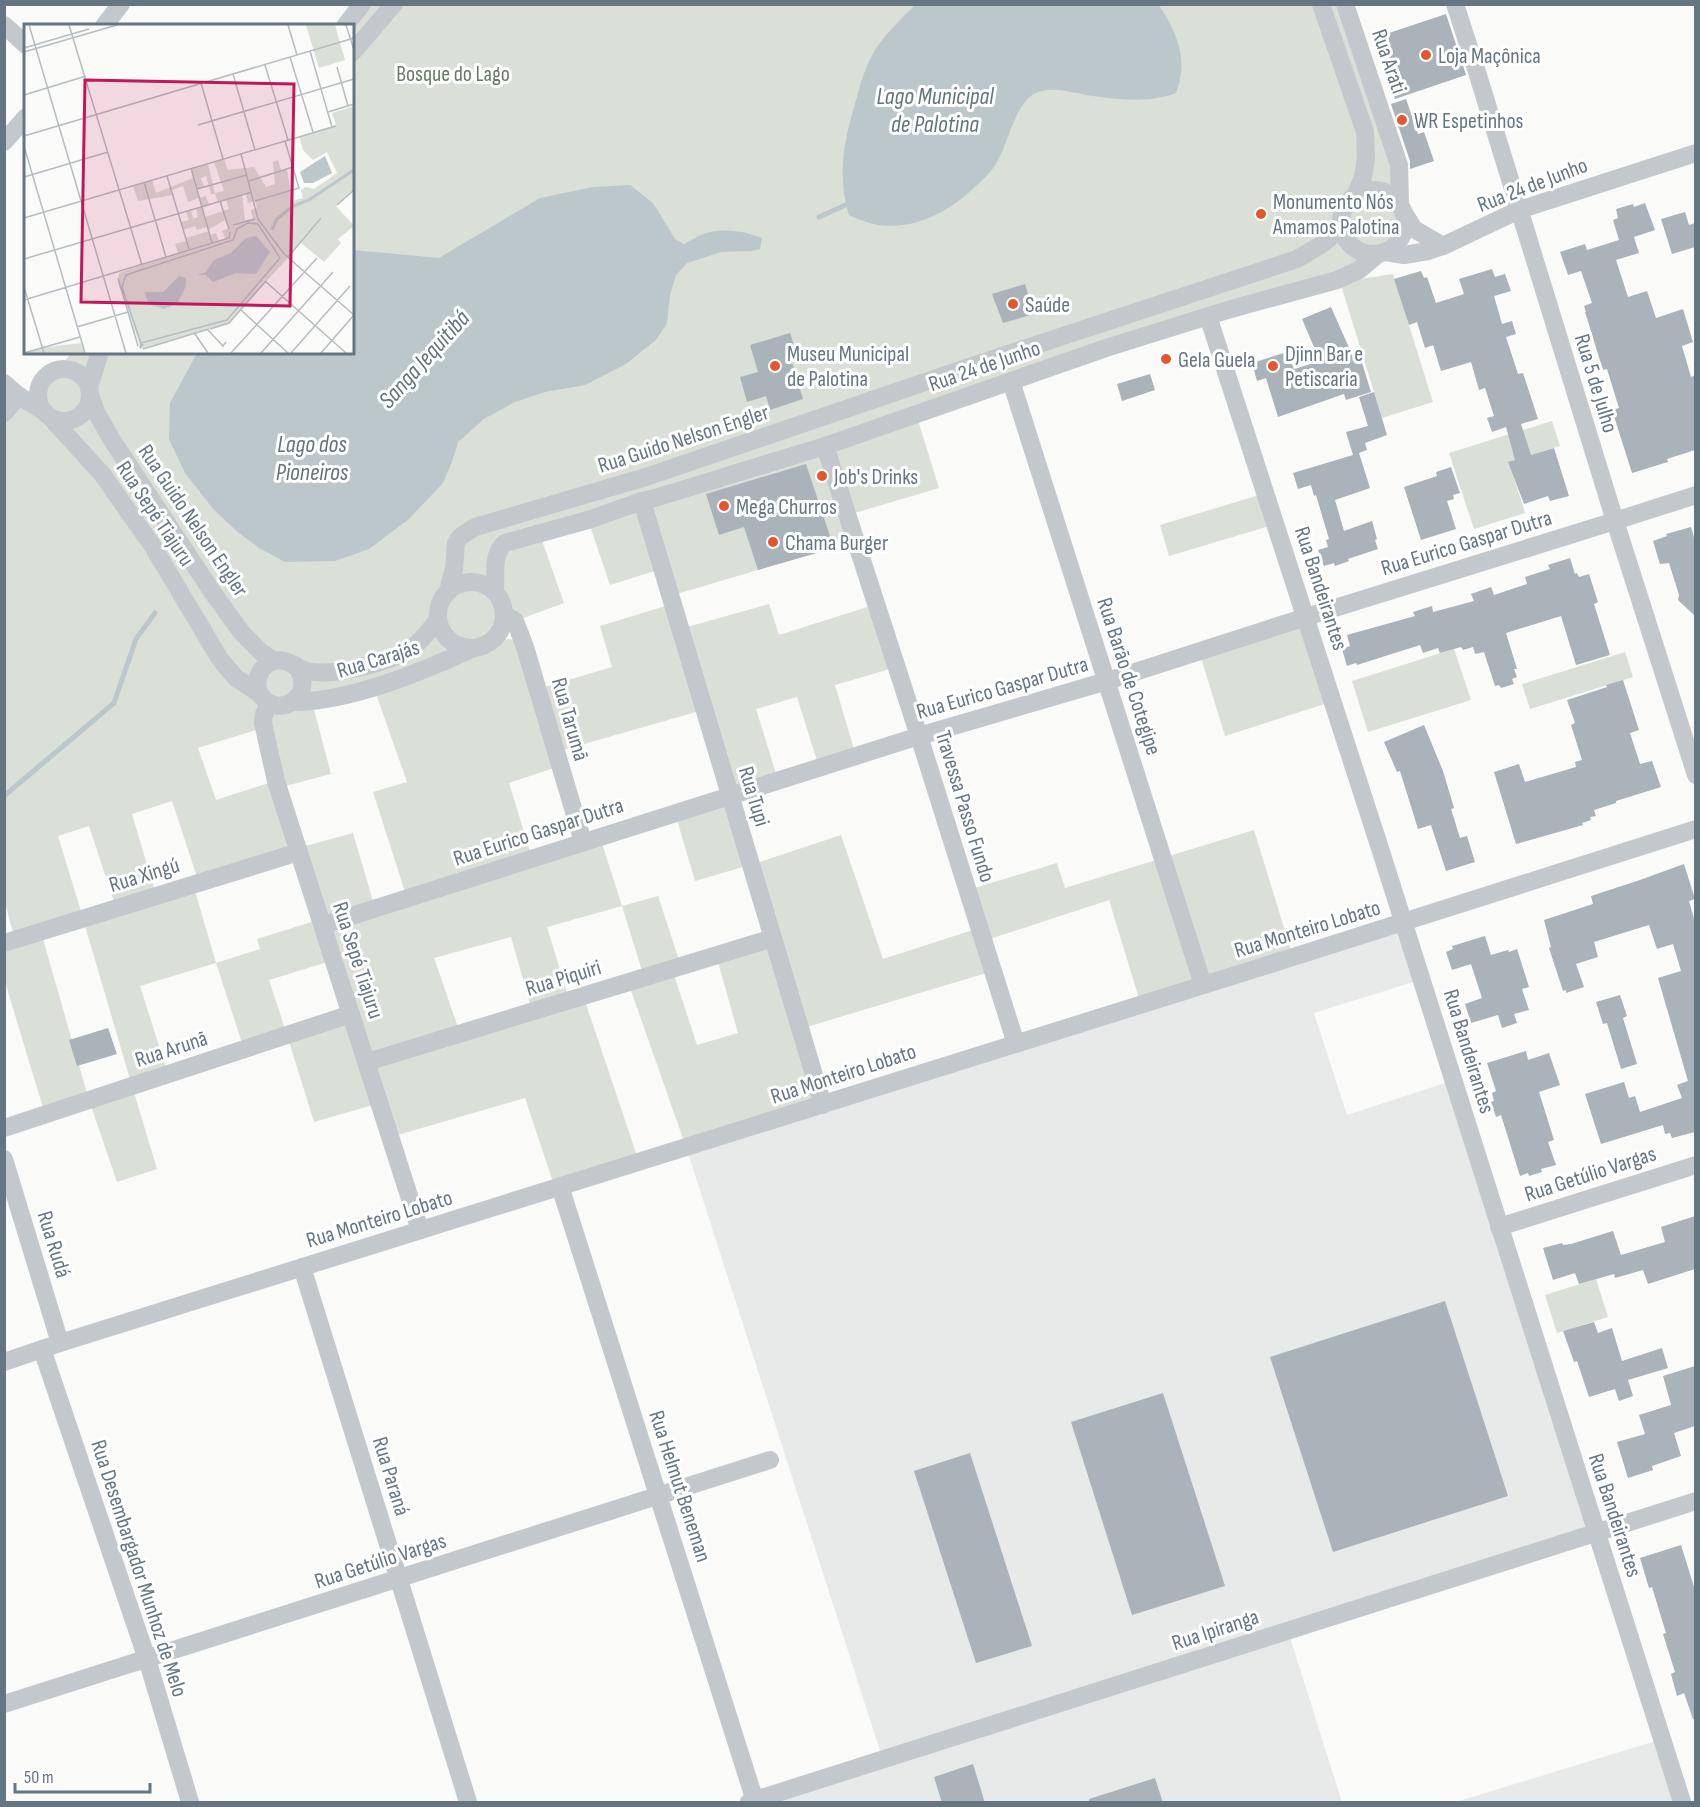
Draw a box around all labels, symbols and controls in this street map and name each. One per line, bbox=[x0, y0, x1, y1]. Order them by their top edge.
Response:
inset map bbox=[24, 24, 354, 354]
street label: Rua Arati bbox=[1365, 26, 1412, 97]
place label: Loja Maçônica bbox=[1438, 43, 1541, 70]
marker: Loja Maçônica bbox=[1419, 48, 1433, 62]
park label: Bosque do Lago bbox=[396, 61, 510, 88]
water label: Lago Municipal de Palotina bbox=[876, 82, 994, 139]
place label: WR Espetinhos bbox=[1414, 108, 1524, 135]
marker: WR Espetinhos bbox=[1395, 113, 1409, 127]
street label: Rua 24 de Junho bbox=[1473, 152, 1592, 219]
place label: Monumento Nós Amamos Palotina bbox=[1272, 189, 1399, 241]
marker: Monumento Nós Amamos Palotina bbox=[1254, 207, 1268, 221]
place label: Saúde bbox=[1025, 292, 1070, 319]
marker: Saúde bbox=[1006, 297, 1020, 311]
water label: Sanga Jequitibá bbox=[373, 304, 476, 414]
street label: Rua 5 de Julho bbox=[1568, 331, 1623, 436]
street label: Rua 24 de Junho bbox=[925, 335, 1044, 398]
place label: Museu Municipal de Palotina bbox=[787, 341, 909, 393]
place label: Djinn Bar e Petiscaria bbox=[1285, 341, 1363, 393]
place label: Gela Guela bbox=[1178, 347, 1256, 374]
marker: Gela Guela bbox=[1159, 352, 1173, 366]
marker: Museu Municipal de Palotina bbox=[768, 359, 782, 373]
marker: Djinn Bar e Petiscaria bbox=[1266, 359, 1280, 373]
street label: Rua Guido Nelson Engler bbox=[595, 399, 772, 480]
water label: Lago dos Pioneiros bbox=[276, 430, 349, 487]
street label: Rua Guido Nelson Engler bbox=[132, 439, 254, 602]
street label: Rua Sepé Tiajuru bbox=[110, 456, 200, 572]
place label: Job's Drinks bbox=[833, 464, 918, 491]
marker: Job's Drinks bbox=[815, 469, 829, 483]
place label: Mega Churros bbox=[736, 494, 837, 521]
marker: Mega Churros bbox=[717, 499, 731, 513]
street label: Rua Eurico Gaspar Dutra bbox=[1378, 505, 1555, 582]
street label: Rua Bandeirantes bbox=[1288, 523, 1353, 654]
place label: Chama Burger bbox=[785, 530, 888, 557]
marker: Chama Burger bbox=[766, 535, 780, 549]
street label: Rua Barão de Cotegipe bbox=[1090, 594, 1167, 759]
street label: Rua Carajás bbox=[334, 634, 423, 685]
street label: Rua Eurico Gaspar Dutra bbox=[914, 651, 1091, 726]
street label: Rua Tarumã bbox=[545, 675, 594, 764]
street label: Travessa Passo Fundo bbox=[929, 727, 1000, 886]
street label: Rua Tupi bbox=[732, 763, 775, 830]
street label: Rua Eurico Gaspar Dutra bbox=[450, 792, 627, 873]
street label: Rua Xingú bbox=[106, 852, 183, 899]
street label: Rua Monteiro Lobato bbox=[1231, 894, 1384, 964]
street label: Rua Sepé Tiajuru bbox=[326, 899, 389, 1022]
street label: Rua Piquiri bbox=[522, 954, 604, 1003]
street label: Rua Bandeirantes bbox=[1437, 986, 1500, 1117]
street label: Rua Arunã bbox=[132, 1025, 211, 1074]
street label: Rua Monteiro Lobato bbox=[767, 1038, 920, 1111]
street label: Rua Getúlio Vargas bbox=[1521, 1140, 1660, 1208]
street label: Rua Monteiro Lobato bbox=[303, 1184, 456, 1254]
street label: Rua Rudá bbox=[31, 1208, 76, 1281]
street label: Rua Helmut Beneman bbox=[642, 1407, 717, 1566]
street label: Rua Paraná bbox=[366, 1434, 415, 1519]
street label: Rua Desembargador Munhoz de Melo bbox=[84, 1437, 193, 1700]
street label: Rua Bandeirantes bbox=[1582, 1450, 1647, 1581]
street label: Rua Getúlio Vargas bbox=[311, 1527, 450, 1595]
street label: Rua Ipiranga bbox=[1169, 1604, 1262, 1657]
scale bar bbox=[15, 1756, 150, 1794]
text: 50 m bbox=[24, 1767, 54, 1788]

